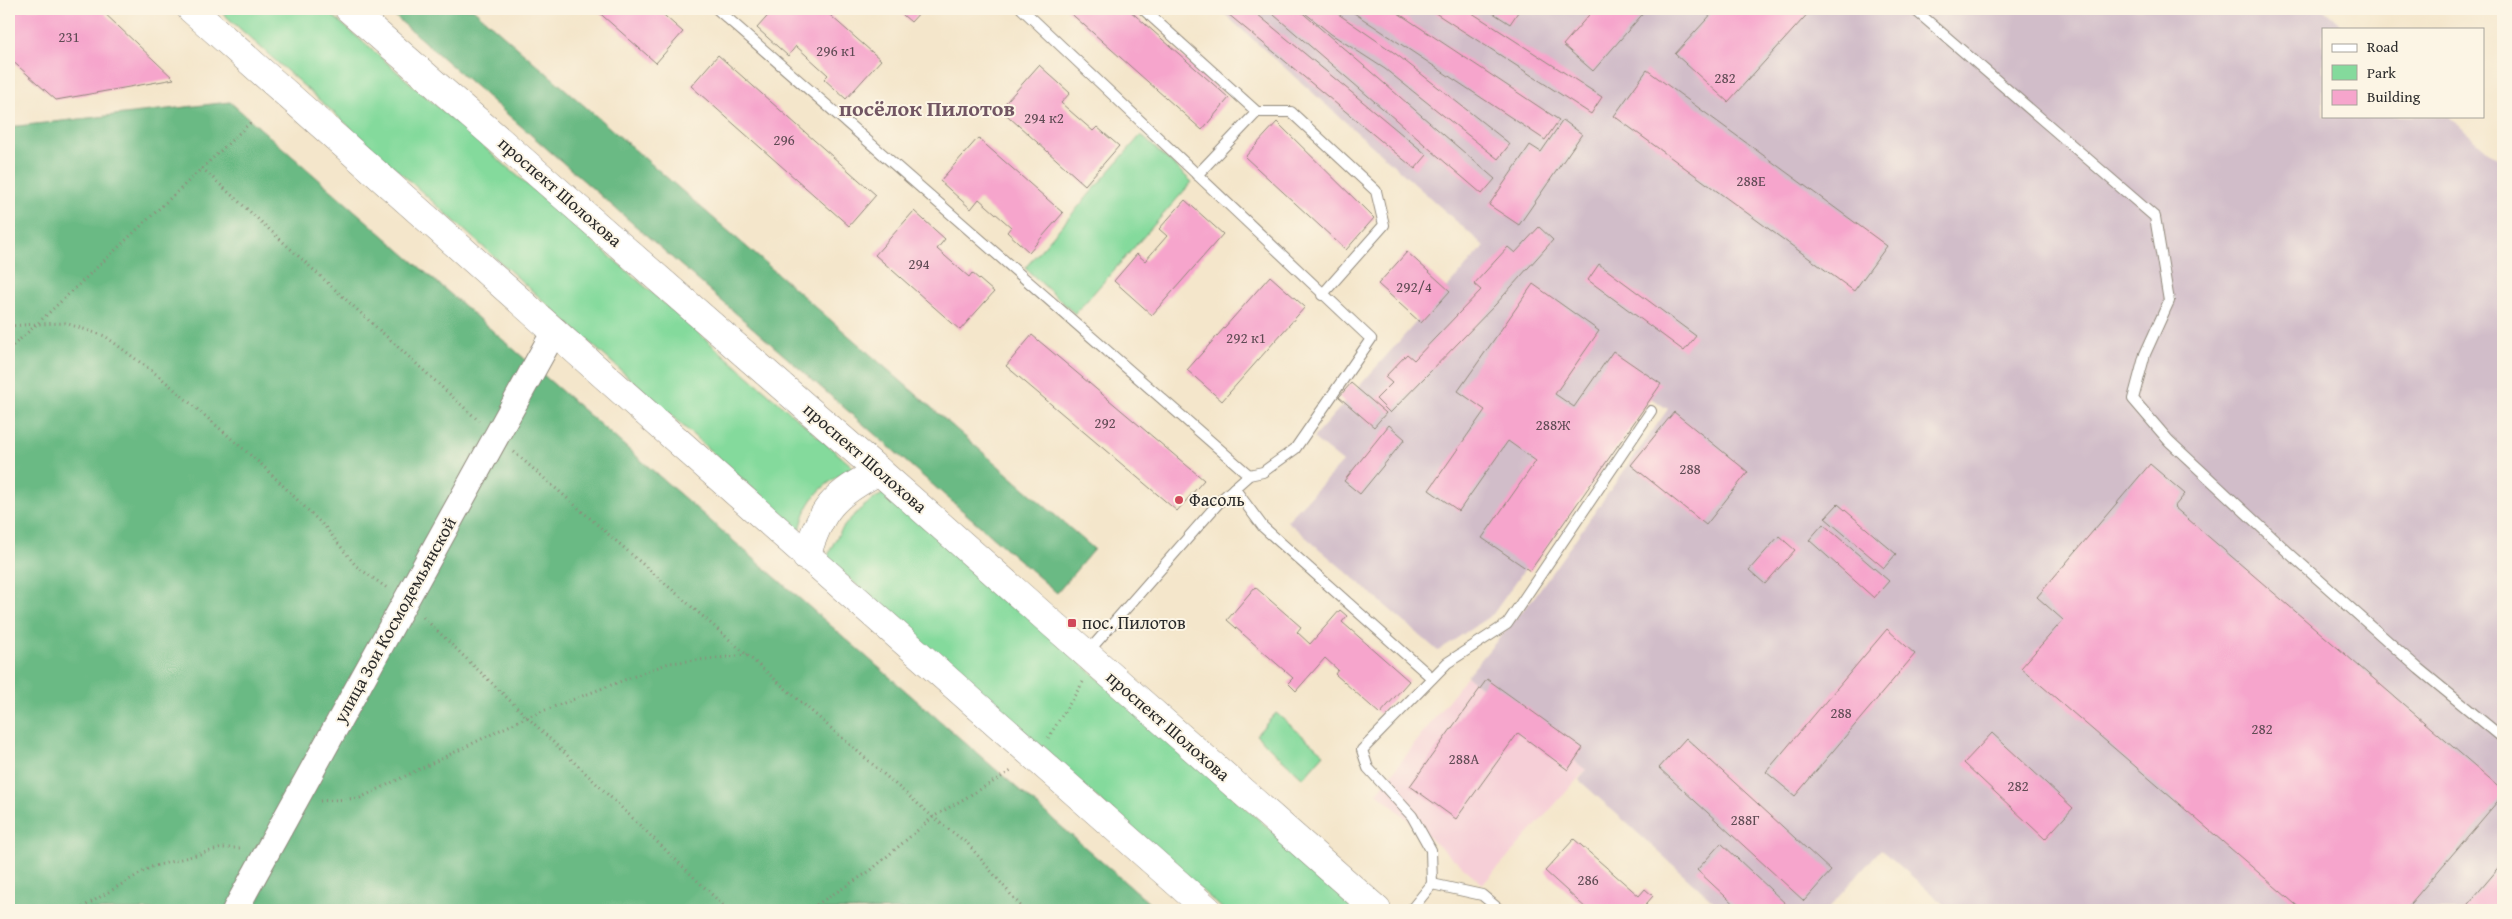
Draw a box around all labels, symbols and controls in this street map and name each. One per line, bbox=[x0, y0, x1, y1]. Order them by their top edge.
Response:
house number: 231 bbox=[58, 26, 80, 47]
legend bbox=[2322, 28, 2484, 118]
text: Road bbox=[2367, 36, 2398, 57]
house number: 296 к1 bbox=[816, 40, 856, 61]
text: Park bbox=[2367, 62, 2396, 83]
house number: 282 bbox=[1714, 67, 1736, 88]
text: Building bbox=[2367, 86, 2421, 107]
district label: посёлок Пилотов bbox=[839, 92, 1015, 124]
house number: 294 к2 bbox=[1024, 107, 1064, 128]
house number: 296 bbox=[773, 129, 795, 150]
street label: проспект Шолохова bbox=[492, 130, 629, 254]
house number: 288Е bbox=[1736, 170, 1766, 191]
house number: 294 bbox=[908, 253, 930, 274]
house number: 292/4 bbox=[1396, 276, 1432, 297]
house number: 292 к1 bbox=[1226, 327, 1266, 348]
street label: проспект Шолохова bbox=[797, 396, 934, 520]
house number: 292 bbox=[1094, 412, 1116, 433]
house number: 288Ж bbox=[1536, 414, 1571, 435]
house number: 288 bbox=[1679, 458, 1701, 479]
place label: Фасоль bbox=[1189, 486, 1245, 513]
marker: Фасоль bbox=[1173, 494, 1185, 506]
street label: улица Зои Космодемьянской bbox=[326, 511, 463, 729]
place label: пос. Пилотов bbox=[1082, 609, 1186, 636]
marker: пос. Пилотов bbox=[1066, 617, 1078, 629]
street label: проспект Шолохова bbox=[1100, 664, 1237, 788]
house number: 288 bbox=[1830, 702, 1852, 723]
house number: 282 bbox=[2251, 718, 2273, 739]
house number: 288А bbox=[1449, 748, 1479, 769]
house number: 282 bbox=[2007, 775, 2029, 796]
house number: 288Г bbox=[1731, 809, 1759, 830]
house number: 286 bbox=[1577, 869, 1599, 890]

